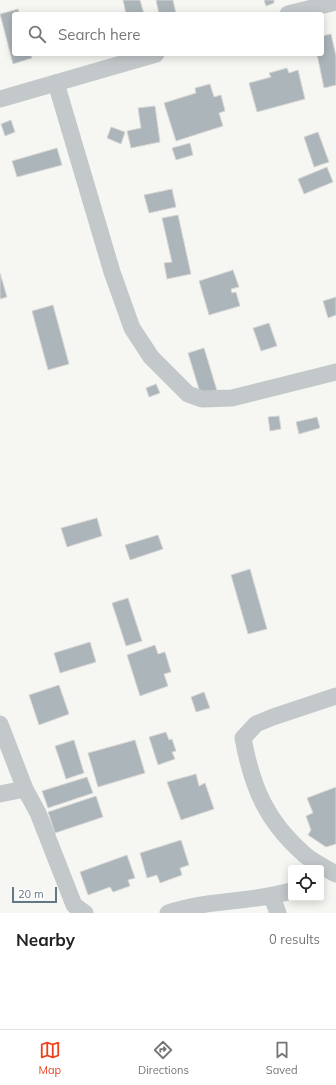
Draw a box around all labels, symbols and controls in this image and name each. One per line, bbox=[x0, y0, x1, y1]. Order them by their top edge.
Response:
search box bbox=[12, 12, 324, 56]
icon: search bbox=[26, 23, 48, 45]
text: Search here bbox=[58, 25, 140, 44]
map controls bbox=[288, 865, 324, 901]
button: locate bbox=[288, 865, 324, 901]
scale bar bbox=[12, 885, 57, 904]
text: 20 m bbox=[18, 887, 44, 901]
text: Nearby bbox=[16, 929, 75, 950]
text: 0 results bbox=[269, 931, 320, 947]
tab: Map bbox=[38, 1039, 61, 1077]
tab: Directions bbox=[138, 1039, 189, 1077]
tab: Saved bbox=[266, 1039, 298, 1077]

